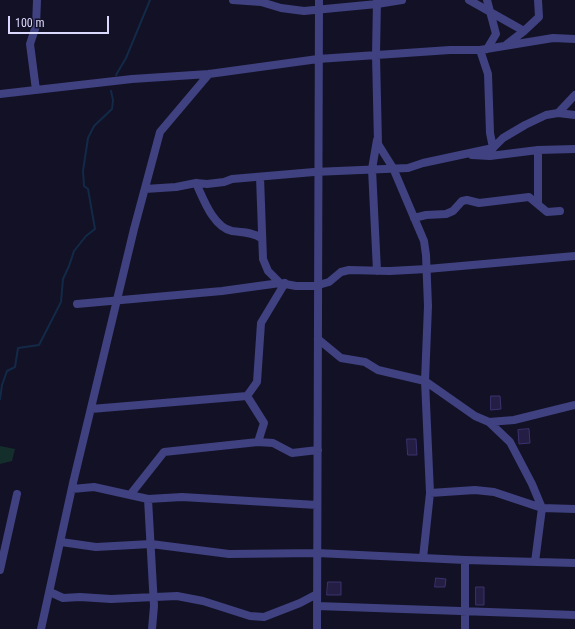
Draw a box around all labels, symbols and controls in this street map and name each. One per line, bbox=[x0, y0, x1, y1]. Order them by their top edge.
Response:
scale bar bbox=[10, 8, 111, 34]
text: 100 m bbox=[15, 16, 45, 30]

